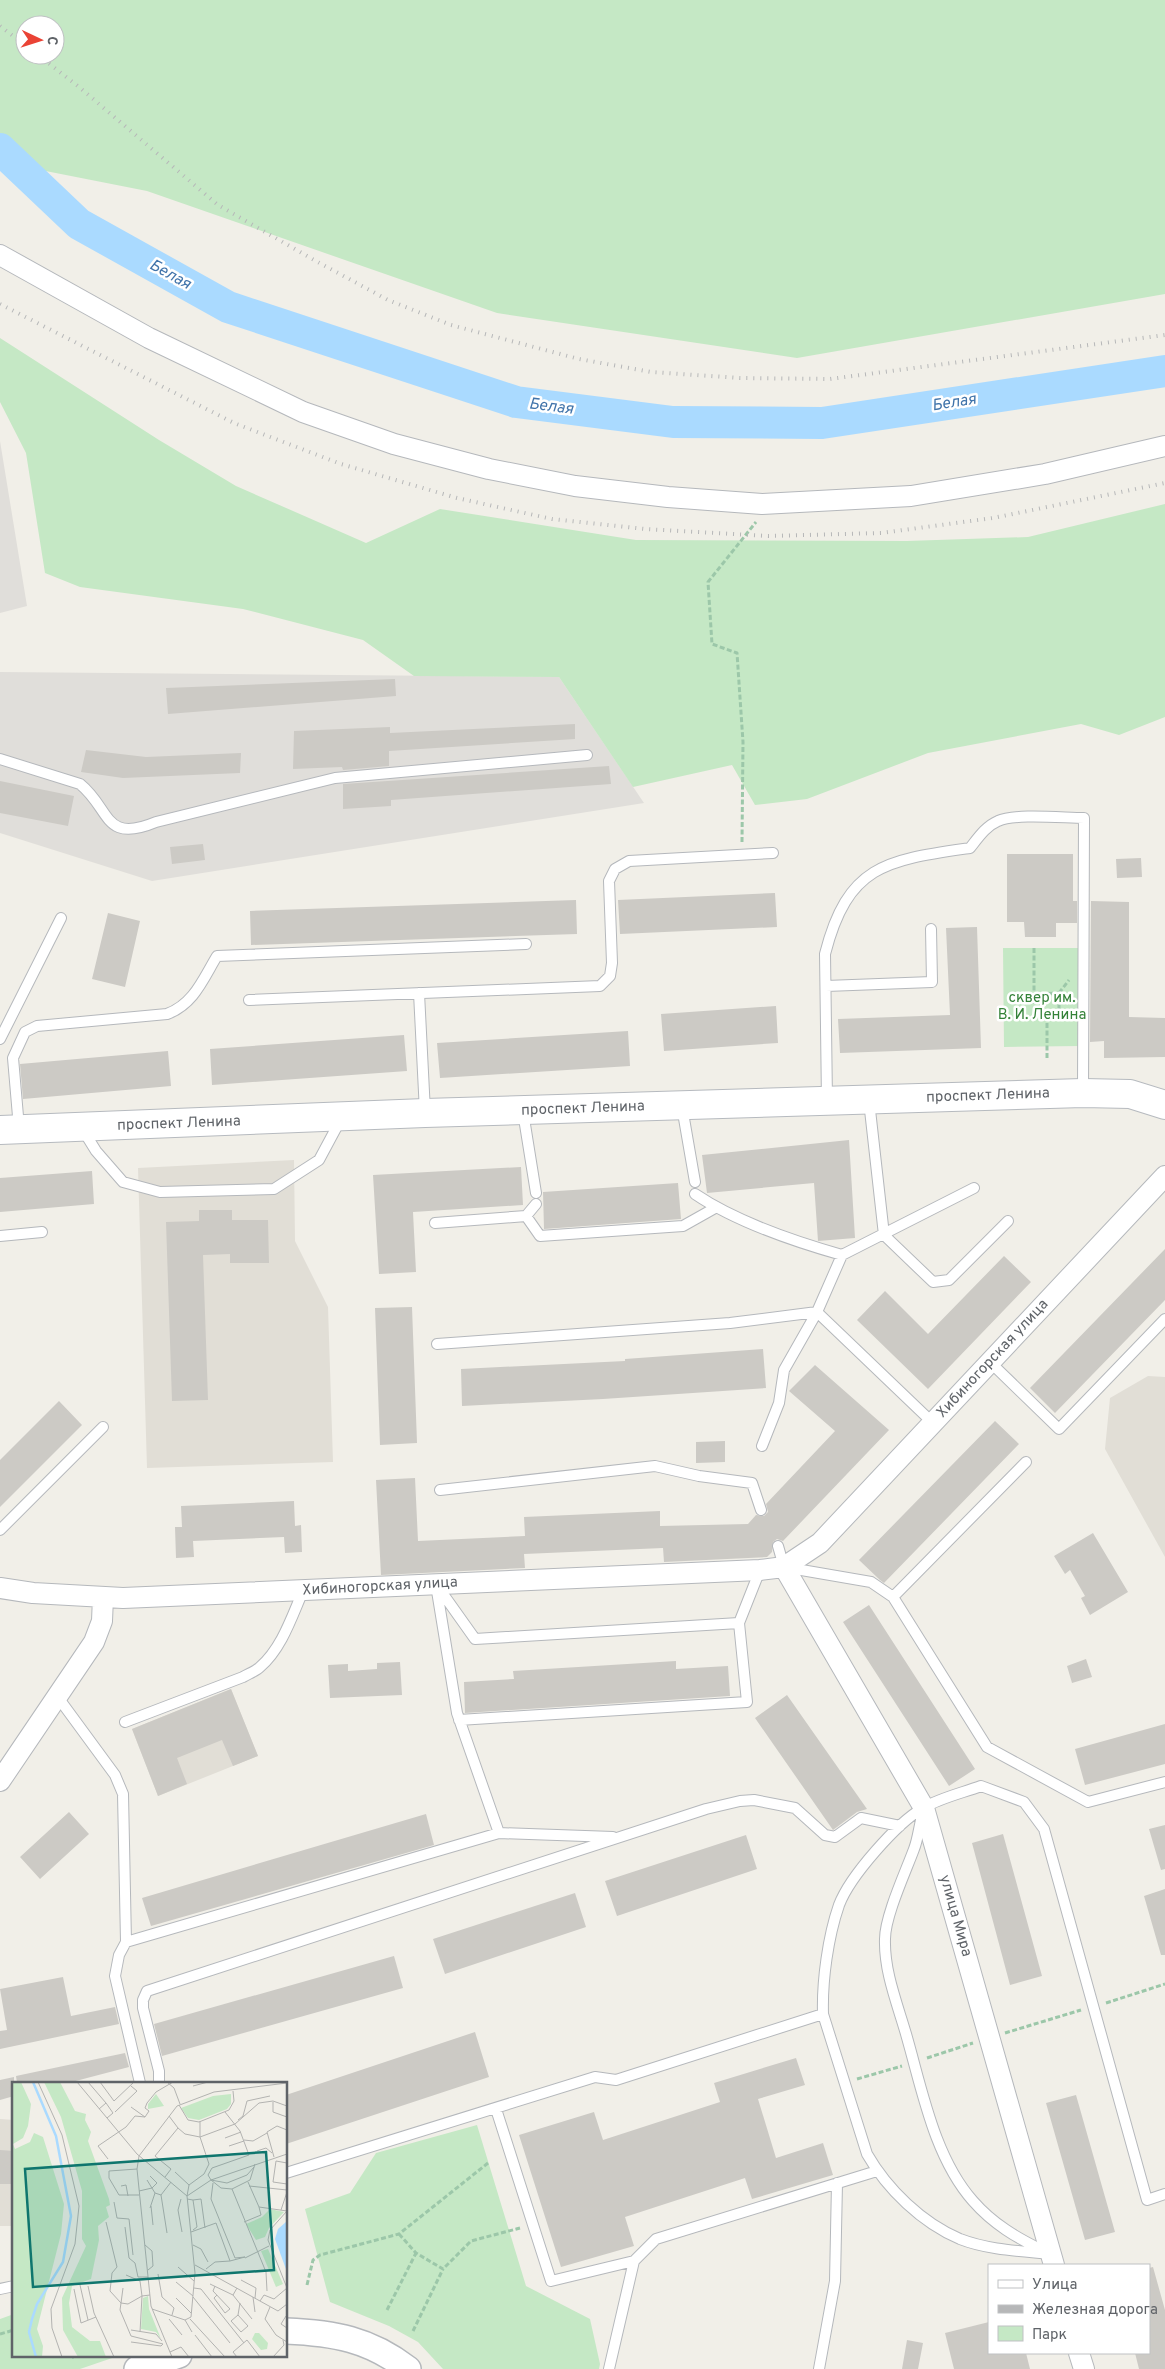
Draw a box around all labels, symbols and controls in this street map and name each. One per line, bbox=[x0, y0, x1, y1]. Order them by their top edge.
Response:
north arrow bbox=[15, 15, 65, 65]
text: С bbox=[43, 36, 60, 46]
water label: Белая bbox=[146, 255, 195, 295]
water label: Белая bbox=[930, 390, 978, 416]
water label: Белая bbox=[528, 394, 575, 420]
park label: сквер им. В. И. Ленина bbox=[998, 989, 1086, 1025]
street label: проспект Ленина bbox=[926, 1084, 1050, 1108]
street label: проспект Ленина bbox=[521, 1097, 645, 1121]
street label: проспект Ленина bbox=[117, 1112, 241, 1136]
street label: Хибиногорская улица bbox=[933, 1296, 1053, 1422]
street label: Хибиногорская улица bbox=[302, 1573, 458, 1601]
street label: улица Мира bbox=[934, 1873, 976, 1959]
inset map bbox=[12, 2082, 288, 2356]
legend bbox=[988, 2264, 1150, 2354]
text: Улица bbox=[1032, 2276, 1077, 2295]
text: Железная дорога bbox=[1032, 2301, 1158, 2320]
text: Парк bbox=[1032, 2326, 1067, 2345]

